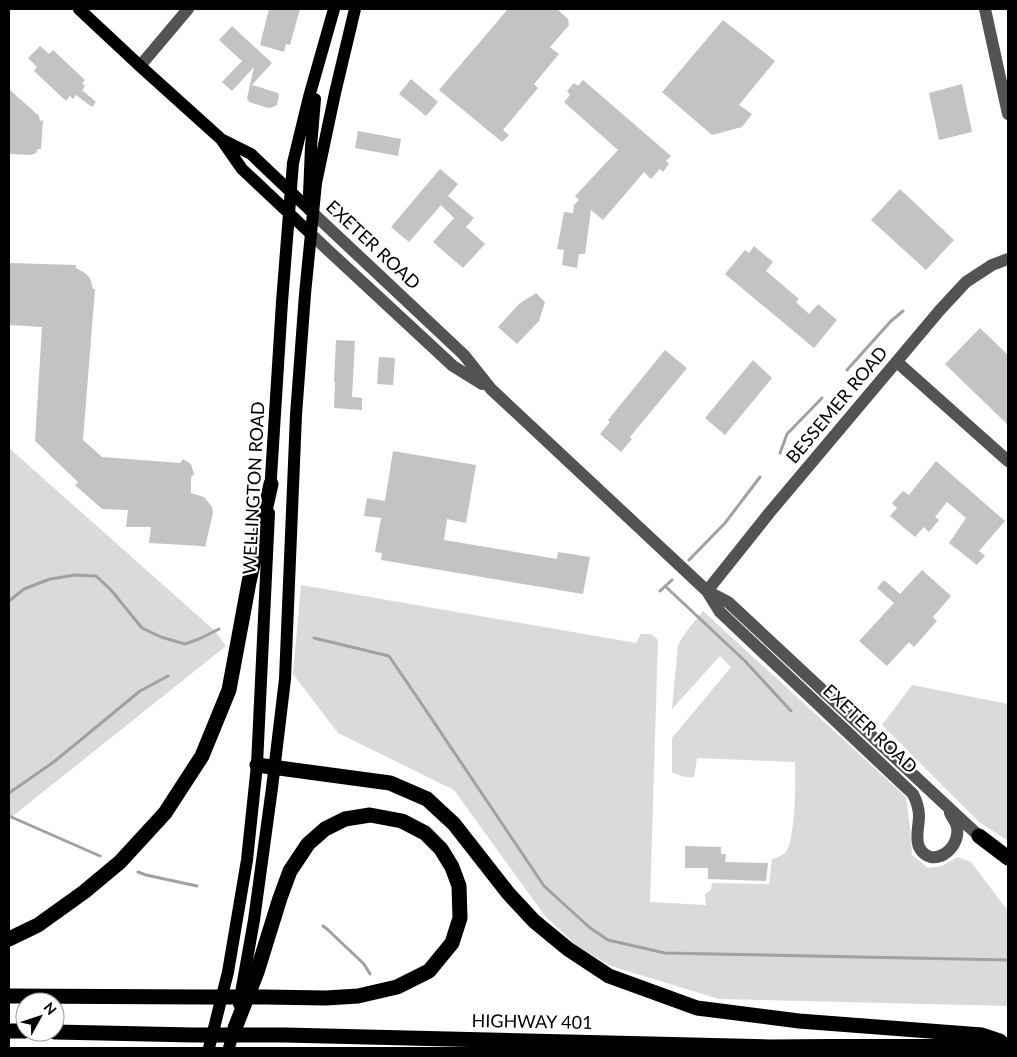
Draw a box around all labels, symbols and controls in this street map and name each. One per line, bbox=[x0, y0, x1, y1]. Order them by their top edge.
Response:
street label: EXETER ROAD bbox=[322, 195, 425, 293]
street label: BESSEMER ROAD bbox=[781, 341, 892, 467]
street label: WELLINGTON ROAD bbox=[237, 401, 269, 575]
street label: EXETER ROAD bbox=[819, 679, 922, 777]
north arrow bbox=[15, 992, 65, 1042]
text: N bbox=[40, 999, 60, 1018]
street label: HIGHWAY 401 bbox=[471, 1009, 593, 1033]

